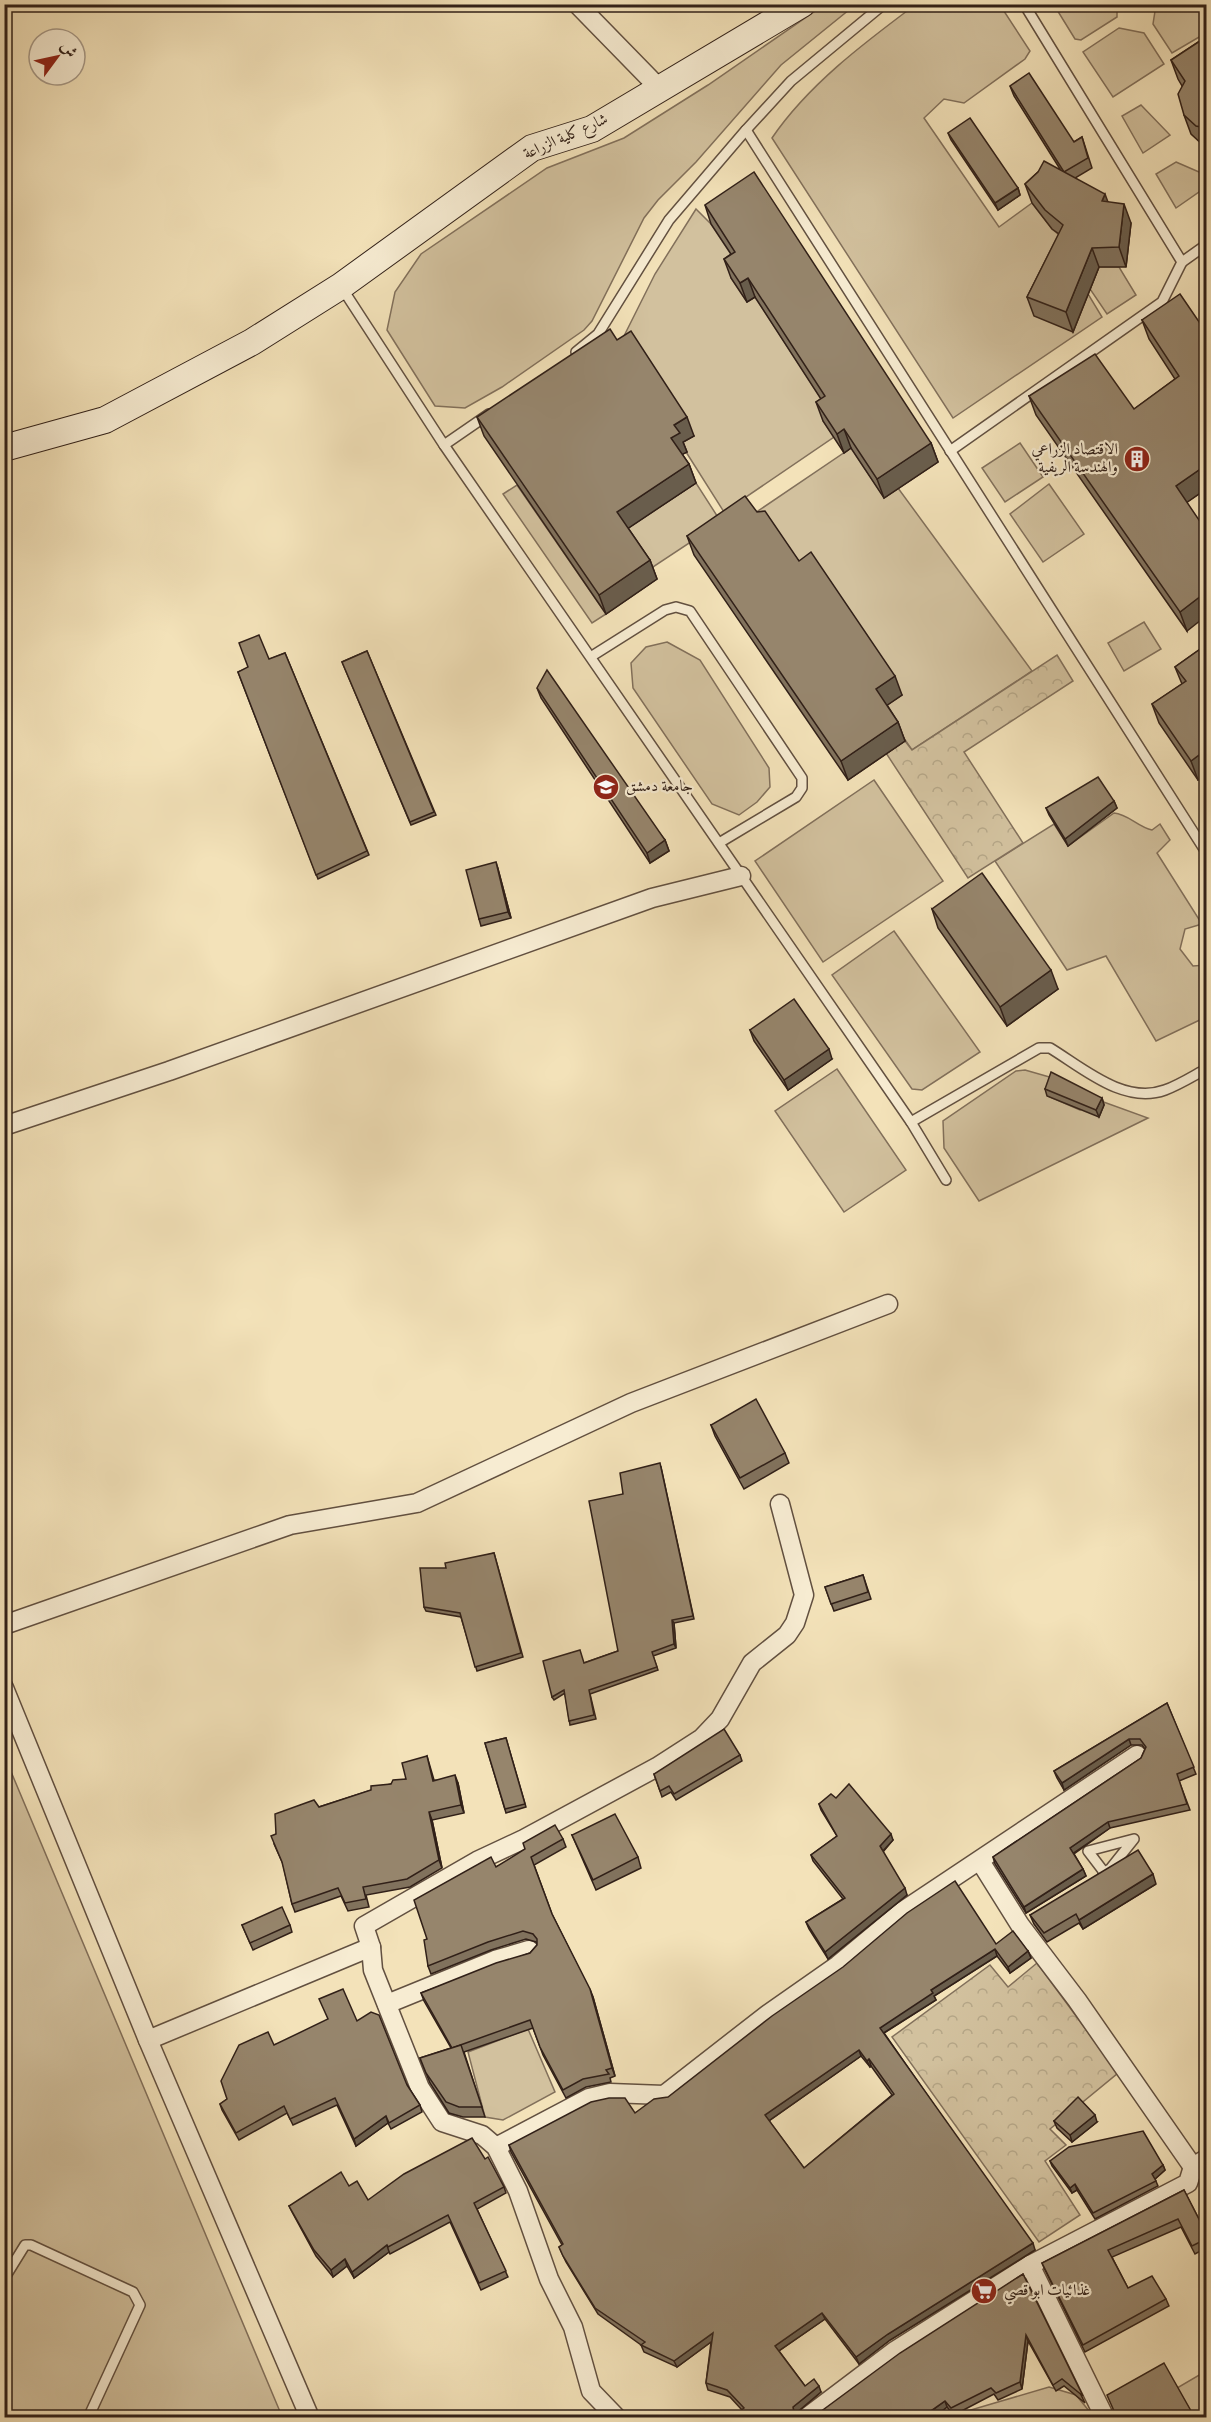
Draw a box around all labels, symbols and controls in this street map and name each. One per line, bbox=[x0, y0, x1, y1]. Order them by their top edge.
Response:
north arrow bbox=[27, 27, 87, 87]
text: ش bbox=[54, 37, 81, 63]
street label: شارع كلية الزراعة bbox=[520, 109, 612, 166]
place label: الاقتصاد الزراعي والهندسة الريفية bbox=[1031, 439, 1118, 479]
building icon: الاقتصاد الزراعي والهندسة الريفية bbox=[1122, 444, 1152, 474]
school or university icon: جامعة دمشق bbox=[591, 772, 621, 802]
place label: جامعة دمشق bbox=[626, 776, 693, 798]
supermarket icon: غذائيات ابو قصي bbox=[969, 2276, 999, 2306]
place label: غذائيات ابو قصي bbox=[1004, 2280, 1090, 2305]

